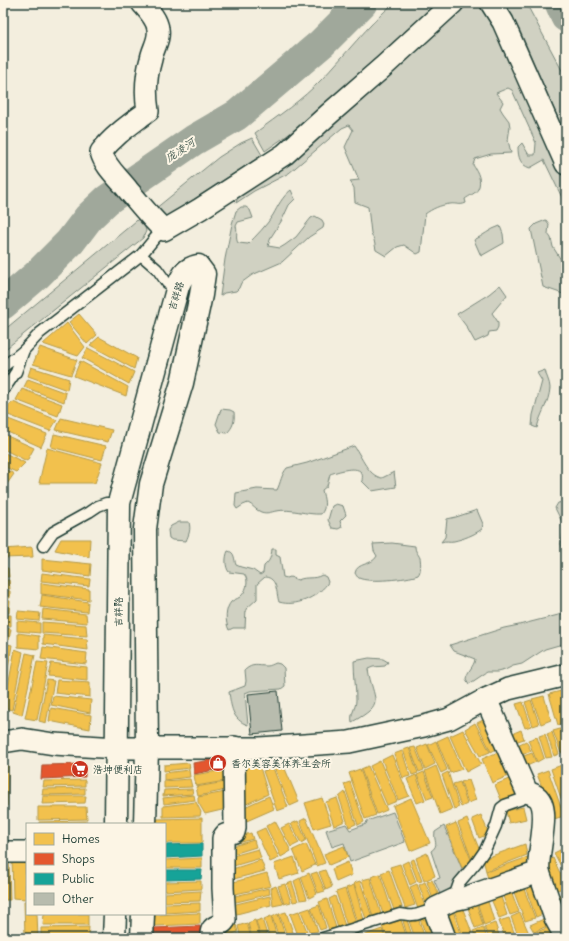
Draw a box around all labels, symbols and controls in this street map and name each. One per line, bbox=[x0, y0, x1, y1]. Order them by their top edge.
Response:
water label: 庞凌河 bbox=[162, 134, 199, 165]
street label: 吉祥路 bbox=[165, 280, 187, 312]
street label: 吉祥路 bbox=[112, 597, 125, 627]
shop icon: 香尔美容美体养生会所 bbox=[208, 753, 228, 773]
place label: 香尔美容美体养生会所 bbox=[231, 757, 331, 770]
supermarket icon: 浩坤便利店 bbox=[70, 759, 90, 779]
place label: 浩坤便利店 bbox=[93, 763, 143, 776]
legend bbox=[26, 823, 166, 915]
text: Homes bbox=[62, 831, 100, 846]
text: Shops bbox=[62, 851, 95, 866]
text: Public bbox=[62, 871, 94, 886]
text: Other bbox=[62, 891, 94, 906]

